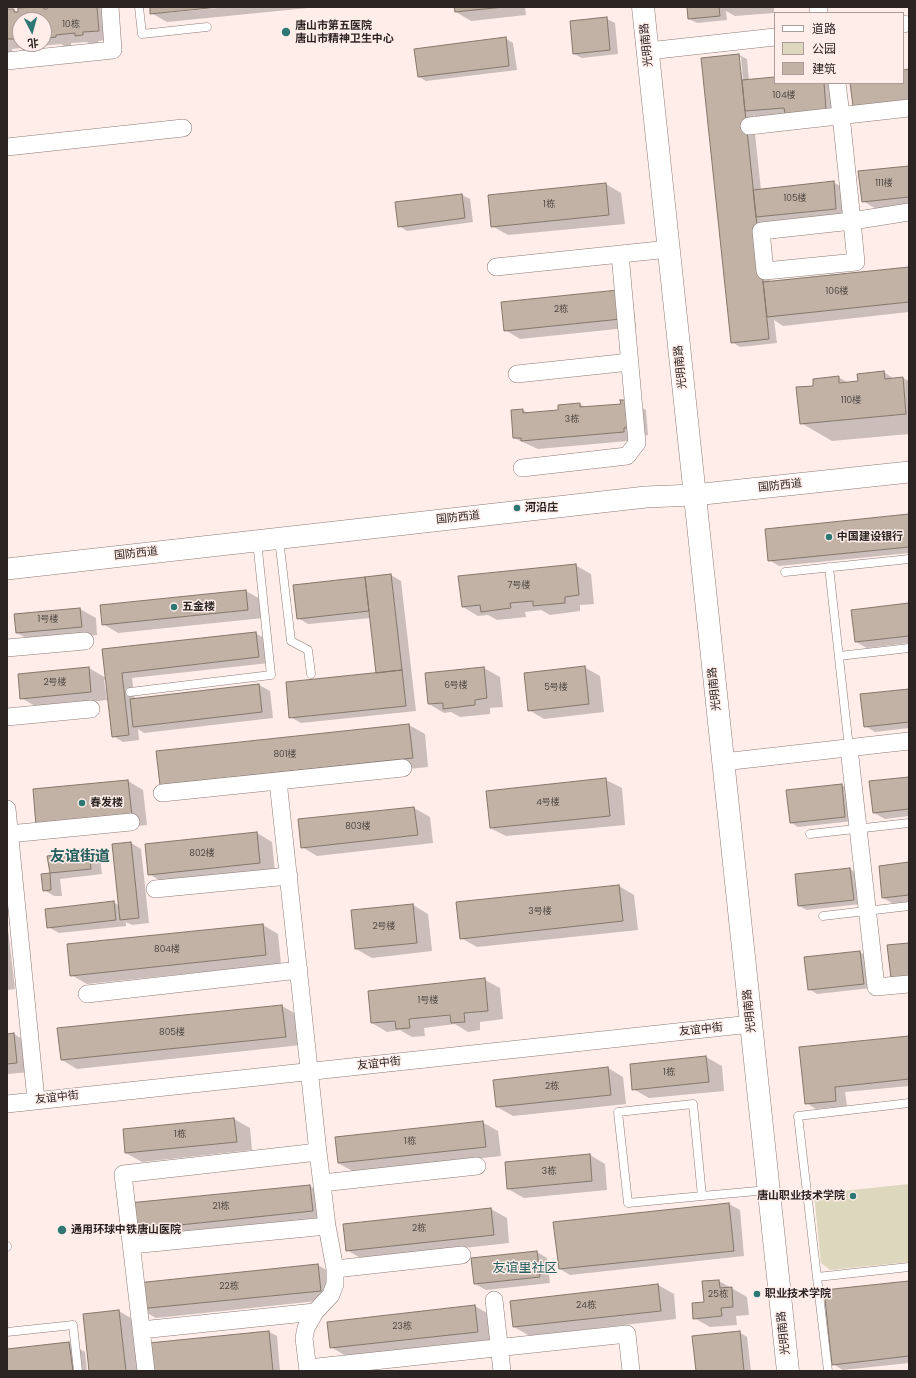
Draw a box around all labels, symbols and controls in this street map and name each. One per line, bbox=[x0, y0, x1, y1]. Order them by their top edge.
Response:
north arrow bbox=[12, 12, 52, 52]
legend bbox=[774, 12, 904, 84]
place label: 唐山市第五医院 唐山市精神卫生中心 bbox=[295, 19, 394, 45]
house number: 10栋 bbox=[62, 20, 80, 30]
text: 道路 bbox=[812, 20, 836, 37]
street label: 光明南路 bbox=[638, 22, 656, 68]
marker: 唐山市第五医院 唐山市精神卫生中心 bbox=[280, 26, 292, 38]
text: 北 bbox=[27, 34, 39, 51]
text: 公园 bbox=[812, 40, 836, 57]
text: 建筑 bbox=[812, 60, 836, 77]
house number: 104楼 bbox=[772, 91, 796, 101]
house number: 111楼 bbox=[875, 179, 893, 189]
house number: 105楼 bbox=[783, 194, 807, 204]
house number: 1栋 bbox=[543, 200, 555, 210]
house number: 106楼 bbox=[825, 287, 849, 297]
house number: 2栋 bbox=[554, 305, 568, 315]
street label: 光明南路 bbox=[672, 344, 690, 390]
house number: 110楼 bbox=[841, 396, 861, 406]
house number: 3栋 bbox=[565, 415, 579, 425]
street label: 国防西道 bbox=[757, 477, 803, 495]
place label: 河沿庄 bbox=[525, 501, 558, 515]
marker: 河沿庄 bbox=[512, 503, 522, 513]
street label: 国防西道 bbox=[435, 509, 481, 527]
place label: 中国建设银行 bbox=[837, 530, 903, 544]
marker: 中国建设银行 bbox=[824, 532, 834, 542]
street label: 国防西道 bbox=[113, 545, 159, 563]
house number: 7号楼 bbox=[508, 581, 530, 591]
place label: 五金楼 bbox=[182, 600, 215, 614]
marker: 五金楼 bbox=[169, 602, 179, 612]
house number: 1号楼 bbox=[38, 615, 58, 625]
street label: 光明南路 bbox=[706, 666, 724, 712]
house number: 2号楼 bbox=[43, 678, 67, 688]
house number: 6号楼 bbox=[444, 681, 468, 691]
house number: 5号楼 bbox=[544, 683, 568, 693]
house number: 801楼 bbox=[273, 750, 297, 760]
place label: 春发楼 bbox=[90, 796, 123, 810]
marker: 春发楼 bbox=[77, 798, 87, 808]
house number: 4号楼 bbox=[536, 798, 560, 808]
house number: 803楼 bbox=[345, 822, 371, 832]
district label: 友谊街道 bbox=[50, 848, 110, 866]
house number: 802楼 bbox=[189, 849, 215, 859]
house number: 3号楼 bbox=[528, 907, 552, 917]
house number: 2号楼 bbox=[372, 922, 396, 932]
house number: 804楼 bbox=[154, 945, 180, 955]
street label: 光明南路 bbox=[741, 988, 759, 1034]
house number: 1号楼 bbox=[418, 996, 438, 1006]
street label: 友谊中街 bbox=[678, 1021, 724, 1039]
house number: 805楼 bbox=[159, 1028, 185, 1038]
street label: 友谊中街 bbox=[356, 1055, 402, 1073]
house number: 1栋 bbox=[663, 1068, 675, 1078]
house number: 2栋 bbox=[545, 1082, 559, 1092]
street label: 友谊中街 bbox=[34, 1089, 80, 1107]
house number: 1栋 bbox=[174, 1130, 186, 1140]
house number: 1栋 bbox=[404, 1137, 416, 1147]
house number: 3栋 bbox=[542, 1167, 556, 1177]
place label: 唐山职业技术学院 bbox=[757, 1189, 845, 1203]
marker: 唐山职业技术学院 bbox=[848, 1191, 858, 1201]
house number: 21栋 bbox=[212, 1202, 230, 1212]
place label: 通用环球中铁唐山医院 bbox=[71, 1223, 181, 1237]
marker: 通用环球中铁唐山医院 bbox=[56, 1224, 68, 1236]
house number: 2栋 bbox=[412, 1224, 426, 1234]
district label: 友谊里社区 bbox=[493, 1261, 557, 1277]
house number: 22栋 bbox=[219, 1282, 239, 1292]
place label: 职业技术学院 bbox=[765, 1287, 831, 1301]
marker: 职业技术学院 bbox=[752, 1289, 762, 1299]
house number: 25栋 bbox=[708, 1290, 728, 1300]
house number: 24栋 bbox=[576, 1301, 596, 1311]
street label: 光明南路 bbox=[775, 1310, 793, 1356]
house number: 23栋 bbox=[392, 1322, 412, 1332]

